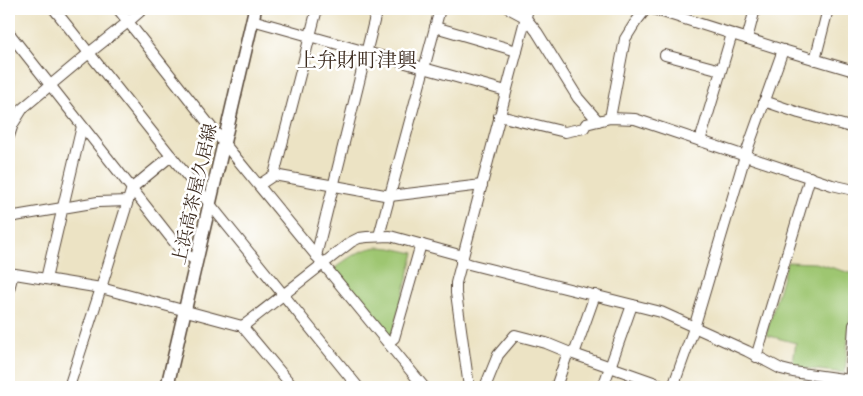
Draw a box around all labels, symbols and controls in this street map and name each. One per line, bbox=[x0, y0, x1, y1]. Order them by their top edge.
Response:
district label: 上弁財町津興 bbox=[297, 45, 417, 74]
street label: 上浜高茶屋久居線 bbox=[165, 121, 223, 267]

